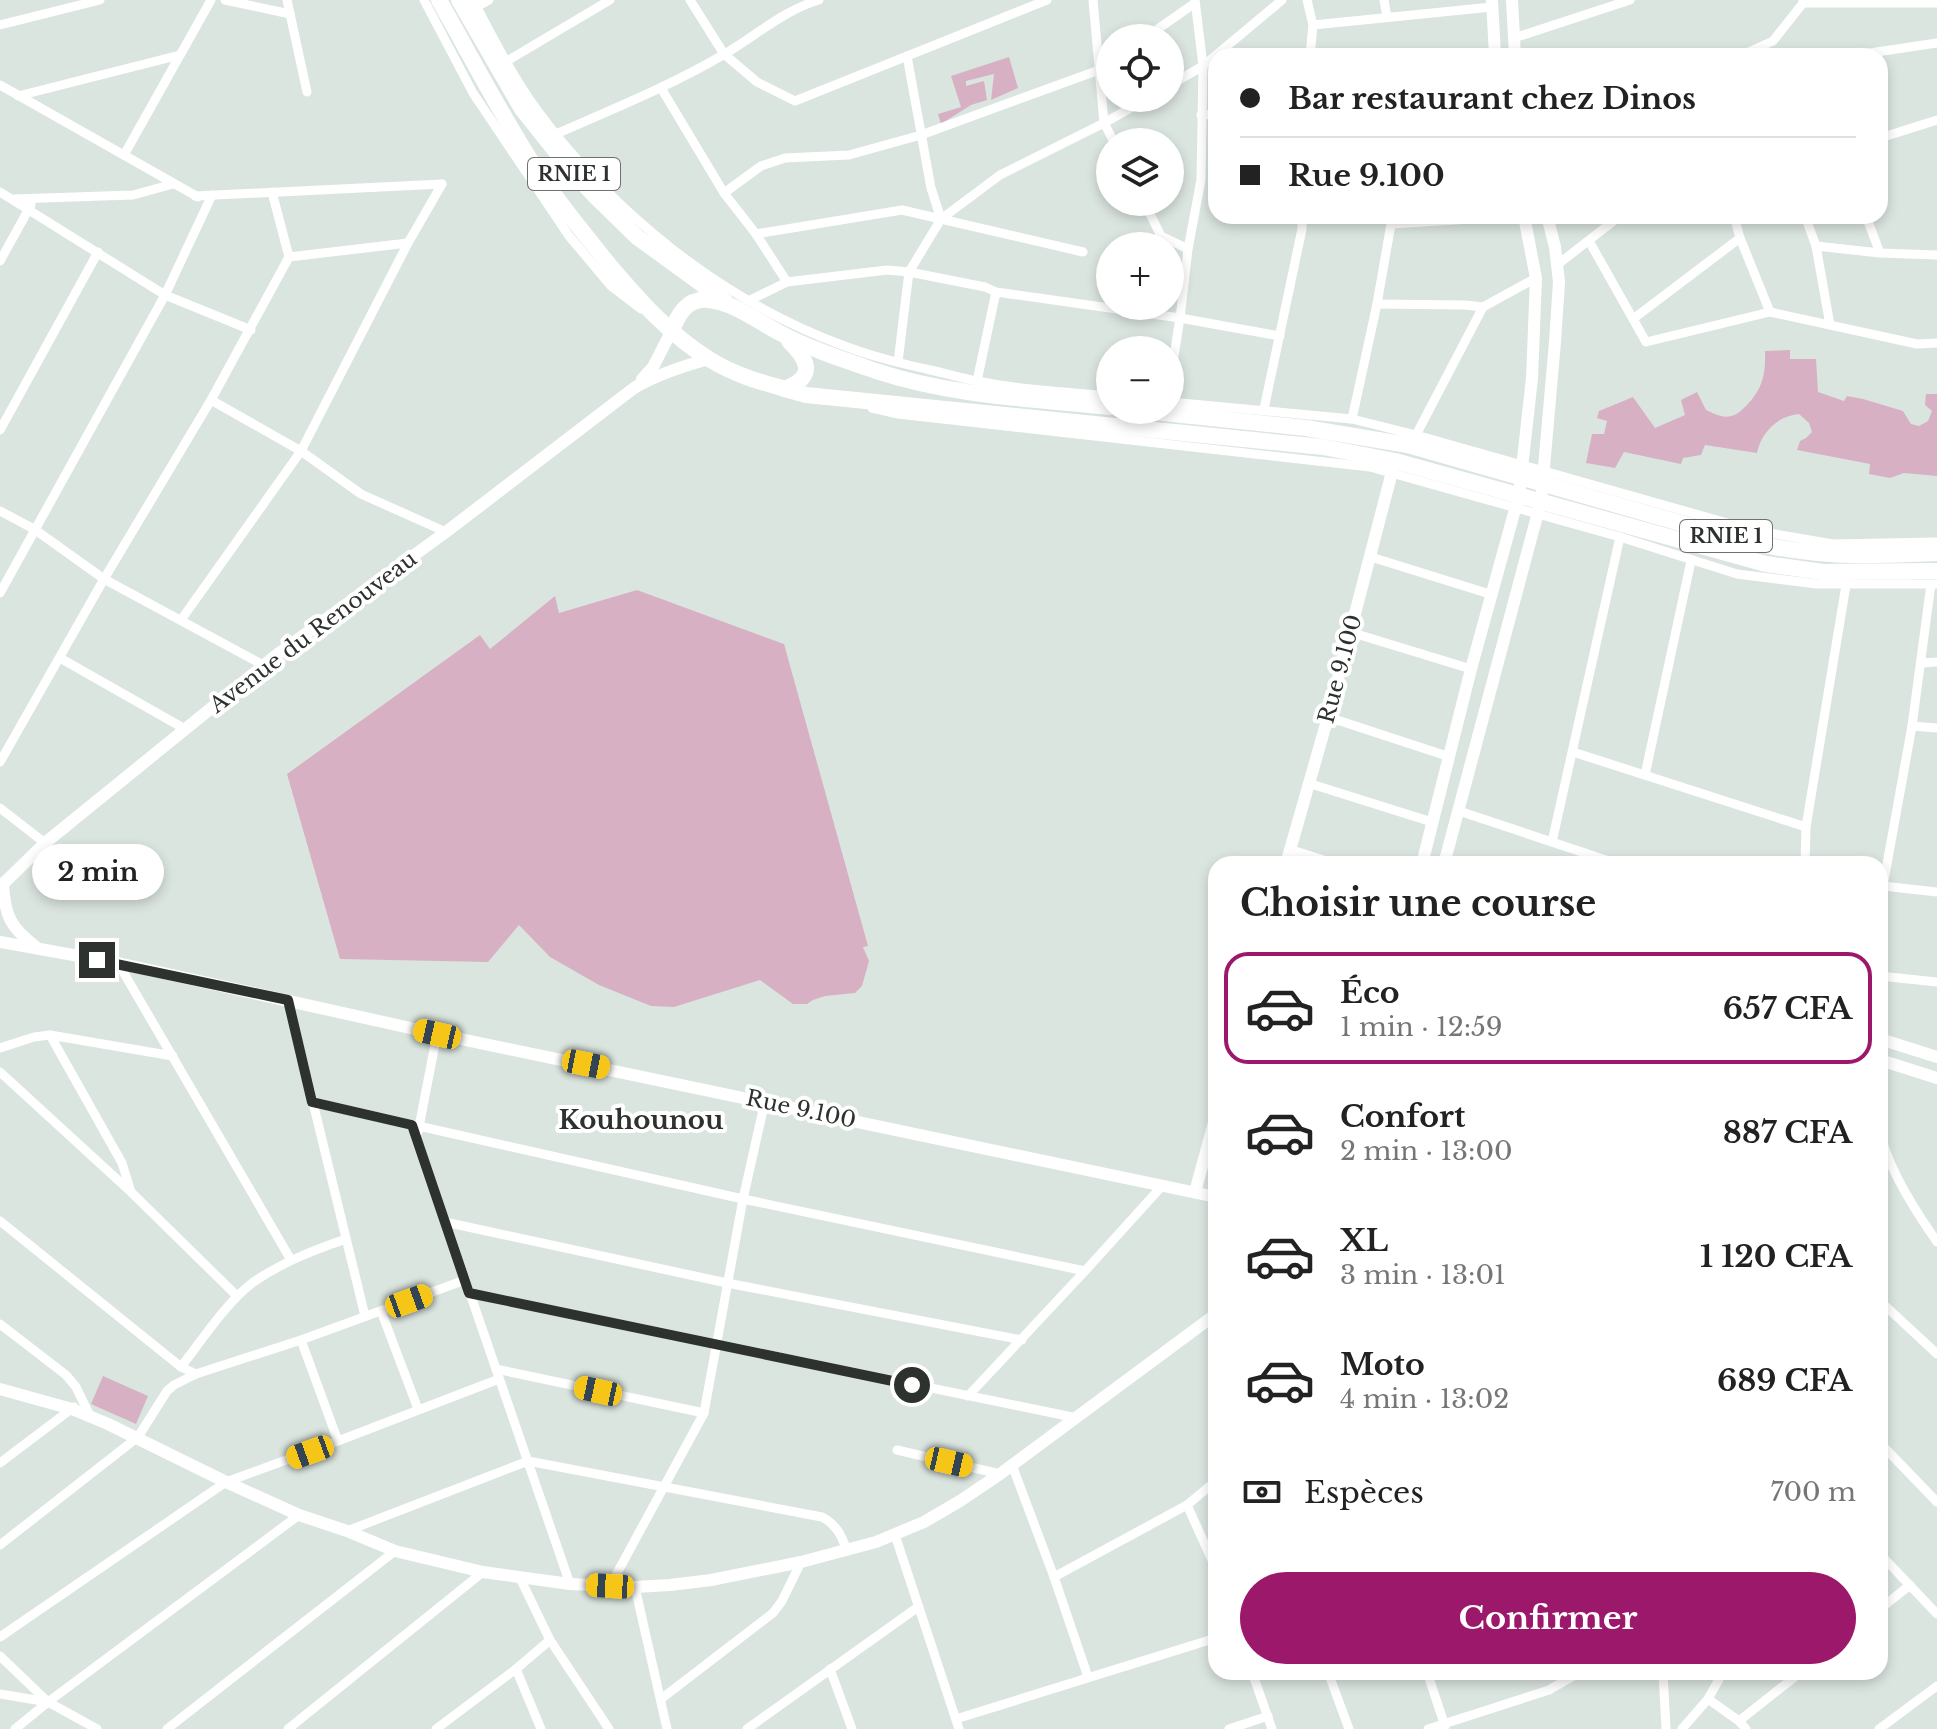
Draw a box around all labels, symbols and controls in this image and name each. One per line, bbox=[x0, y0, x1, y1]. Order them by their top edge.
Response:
map controls bbox=[1096, 24, 1184, 424]
button: locate bbox=[1096, 24, 1184, 112]
text: Bar restaurant chez Dinos bbox=[1288, 80, 1696, 117]
button: layers bbox=[1096, 128, 1184, 216]
text: Rue 9.100 bbox=[1288, 157, 1445, 194]
road number: RNIE 1 bbox=[528, 158, 620, 190]
button: + bbox=[1096, 232, 1184, 320]
button: − bbox=[1096, 336, 1184, 424]
road number: RNIE 1 bbox=[1680, 520, 1772, 552]
street label: Avenue du Renouveau bbox=[203, 545, 422, 719]
street label: Rue 9.100 bbox=[1313, 612, 1367, 726]
callout: 2 min bbox=[31, 844, 163, 900]
text: 2 min bbox=[58, 856, 138, 888]
text: Choisir une course bbox=[1240, 881, 1596, 926]
route end bbox=[79, 942, 115, 978]
icon: car bbox=[1244, 972, 1316, 1044]
text: Éco bbox=[1340, 974, 1400, 1011]
text: 657 CFA bbox=[1723, 990, 1852, 1027]
text: 1 min · 12:59 bbox=[1340, 1011, 1503, 1043]
car bbox=[411, 1017, 463, 1051]
car bbox=[560, 1048, 612, 1080]
street label: Rue 9.100 bbox=[744, 1084, 858, 1134]
icon: car bbox=[1244, 1096, 1316, 1168]
text: Confort bbox=[1340, 1098, 1465, 1135]
district label: Kouhounou bbox=[559, 1104, 724, 1136]
text: 887 CFA bbox=[1723, 1114, 1852, 1151]
text: 2 min · 13:00 bbox=[1340, 1135, 1513, 1167]
icon: car bbox=[1244, 1220, 1316, 1292]
text: XL bbox=[1340, 1222, 1388, 1259]
text: 1 120 CFA bbox=[1700, 1238, 1852, 1275]
text: 3 min · 13:01 bbox=[1340, 1259, 1506, 1291]
car bbox=[382, 1282, 436, 1320]
icon: car bbox=[1244, 1344, 1316, 1416]
text: Moto bbox=[1340, 1346, 1425, 1383]
text: 689 CFA bbox=[1717, 1362, 1852, 1399]
route start bbox=[894, 1367, 930, 1403]
car bbox=[572, 1374, 624, 1408]
text: 4 min · 13:02 bbox=[1340, 1383, 1509, 1415]
car bbox=[283, 1433, 337, 1471]
car bbox=[923, 1445, 975, 1479]
icon: cash bbox=[1240, 1470, 1284, 1514]
text: Espèces bbox=[1304, 1474, 1424, 1511]
text: 700 m bbox=[1770, 1476, 1856, 1508]
button: Confirmer bbox=[1240, 1572, 1856, 1664]
car bbox=[585, 1573, 635, 1599]

